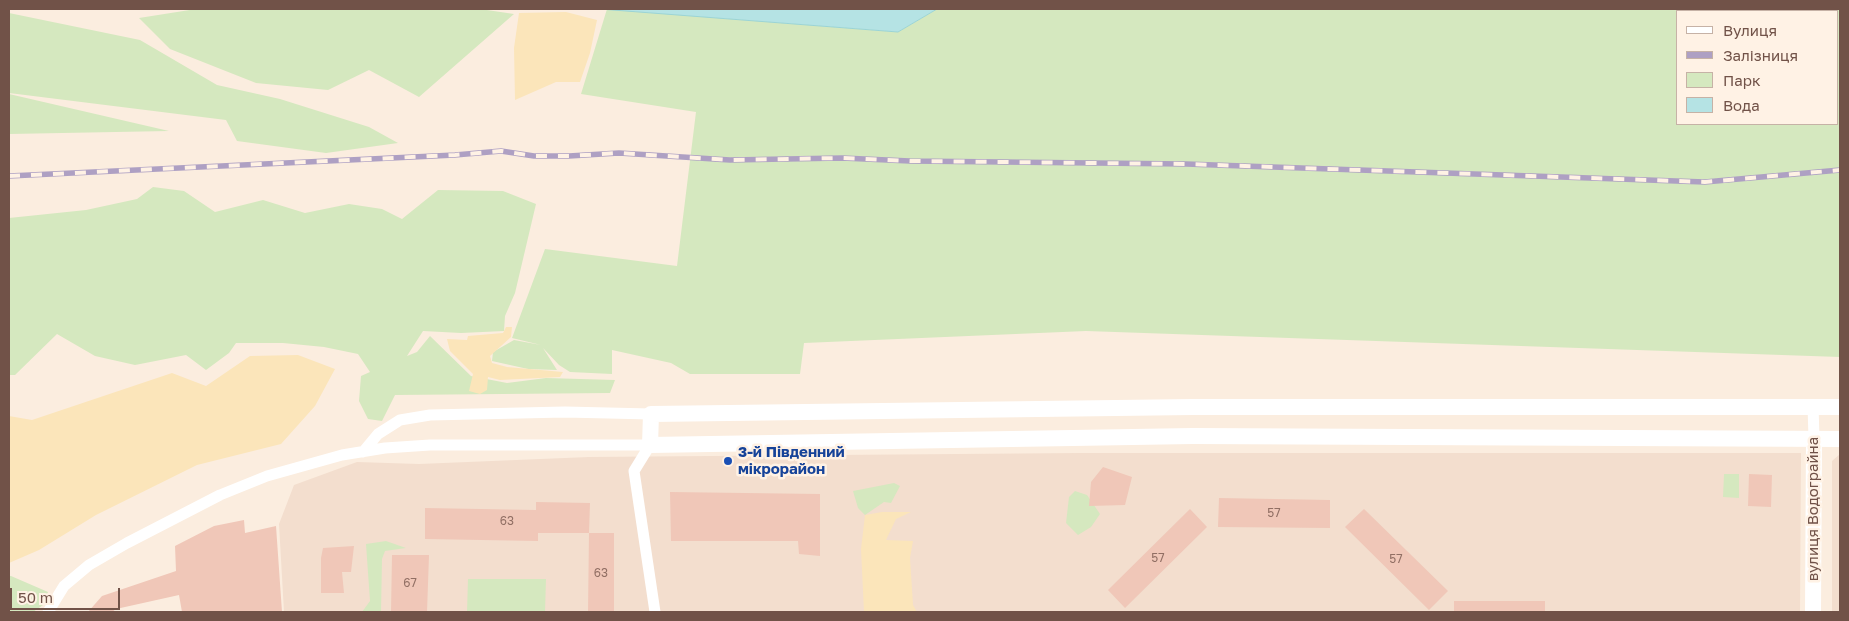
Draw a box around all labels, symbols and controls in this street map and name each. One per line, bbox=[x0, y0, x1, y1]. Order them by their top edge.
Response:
legend bbox=[1676, 10, 1839, 125]
text: Вулиця bbox=[1723, 21, 1777, 39]
text: Залізниця bbox=[1723, 46, 1798, 64]
text: Парк bbox=[1723, 71, 1761, 89]
text: Вода bbox=[1723, 96, 1760, 114]
street label: вулиця Водограйна bbox=[1804, 437, 1822, 581]
place label: 3-й Південний мікрорайон bbox=[738, 443, 845, 478]
marker: 3-й Південний мікрорайон bbox=[722, 455, 734, 467]
house number: 57 bbox=[1267, 506, 1281, 520]
house number: 63 bbox=[500, 514, 514, 528]
house number: 57 bbox=[1151, 551, 1165, 565]
house number: 57 bbox=[1389, 552, 1403, 566]
house number: 63 bbox=[594, 566, 608, 580]
house number: 67 bbox=[403, 576, 417, 590]
scale bar bbox=[12, 578, 122, 610]
text: 50 m bbox=[18, 588, 53, 606]

